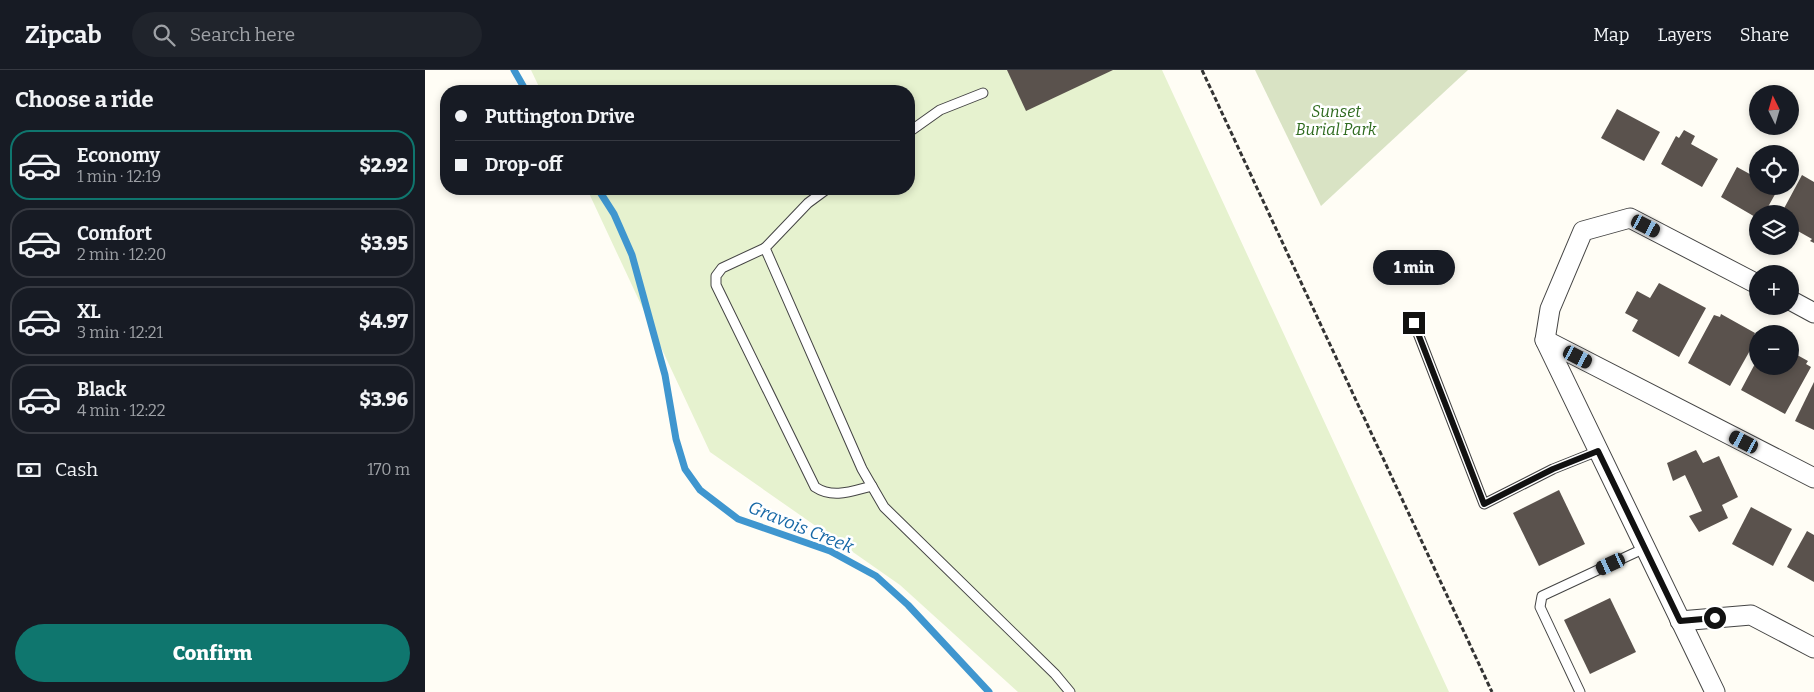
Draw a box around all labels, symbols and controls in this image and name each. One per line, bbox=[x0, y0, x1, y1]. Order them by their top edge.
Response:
search box bbox=[132, 12, 482, 57]
text: Zipcab bbox=[25, 21, 102, 49]
icon: search bbox=[150, 21, 178, 49]
text: Search here bbox=[190, 23, 295, 46]
text: Map bbox=[1593, 24, 1629, 46]
text: Layers bbox=[1657, 24, 1712, 46]
text: Share bbox=[1740, 24, 1789, 46]
north arrow bbox=[1749, 85, 1799, 135]
map controls bbox=[1749, 85, 1799, 375]
text: Choose a ride bbox=[15, 86, 154, 113]
park label: Sunset Burial Park bbox=[1296, 102, 1377, 139]
text: Puttington Drive bbox=[485, 105, 635, 128]
icon: car bbox=[17, 143, 62, 188]
text: Economy bbox=[77, 144, 160, 167]
button: locate bbox=[1749, 145, 1799, 195]
text: Drop-off bbox=[485, 153, 563, 176]
text: $2.92 bbox=[359, 154, 408, 177]
text: 1 min · 12:19 bbox=[77, 167, 161, 186]
button: layers bbox=[1749, 205, 1799, 255]
car bbox=[1629, 213, 1662, 239]
icon: car bbox=[17, 221, 62, 266]
text: Comfort bbox=[77, 222, 152, 245]
text: $3.95 bbox=[360, 232, 408, 255]
text: 2 min · 12:20 bbox=[77, 245, 166, 264]
callout: 1 min bbox=[1373, 250, 1455, 286]
text: 1 min bbox=[1394, 258, 1434, 277]
button: + bbox=[1749, 265, 1799, 315]
icon: car bbox=[17, 299, 62, 344]
text: XL bbox=[77, 300, 101, 323]
text: $4.97 bbox=[359, 310, 408, 333]
route end bbox=[1403, 312, 1425, 334]
text: 3 min · 12:21 bbox=[77, 323, 163, 342]
button: − bbox=[1749, 325, 1799, 375]
car bbox=[1561, 344, 1594, 370]
icon: car bbox=[17, 377, 62, 422]
text: Black bbox=[77, 378, 127, 401]
text: $3.96 bbox=[360, 388, 408, 411]
text: 4 min · 12:22 bbox=[77, 401, 165, 420]
car bbox=[1727, 429, 1760, 455]
icon: cash bbox=[15, 456, 43, 484]
text: Cash bbox=[55, 458, 98, 481]
text: 170 m bbox=[367, 460, 410, 479]
water label: Gravois Creek bbox=[745, 496, 857, 558]
car bbox=[1594, 551, 1627, 577]
route start bbox=[1704, 607, 1726, 629]
button: Confirm bbox=[15, 624, 410, 682]

